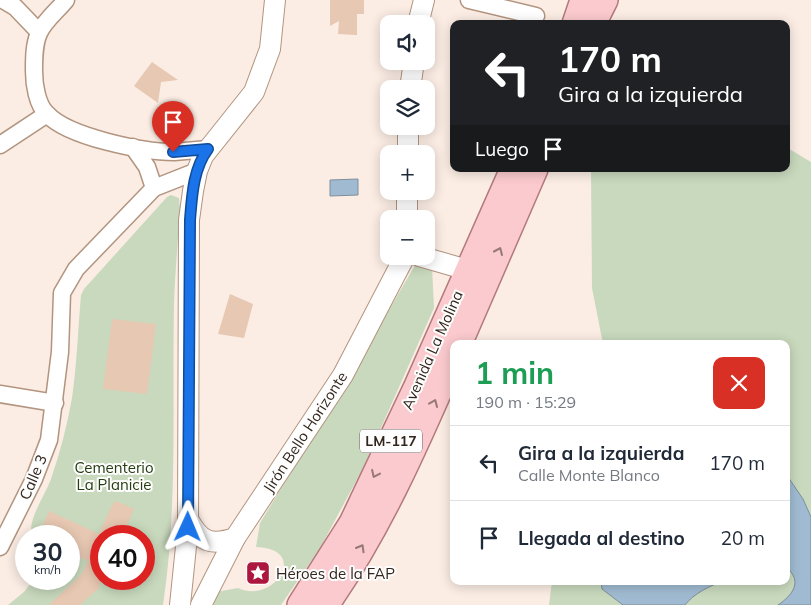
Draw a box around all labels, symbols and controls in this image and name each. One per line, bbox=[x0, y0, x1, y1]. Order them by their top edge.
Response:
map controls bbox=[380, 15, 435, 265]
button: sound bbox=[380, 15, 435, 70]
text: 170 m bbox=[558, 37, 662, 81]
icon: left bbox=[475, 40, 540, 105]
button: layers bbox=[380, 80, 435, 135]
text: Gira a la izquierda bbox=[558, 80, 743, 108]
pin bbox=[152, 101, 194, 152]
icon: arrive bbox=[159, 108, 187, 136]
icon: arrive bbox=[539, 135, 567, 163]
text: Luego bbox=[475, 137, 529, 161]
button: + bbox=[380, 145, 435, 200]
button: − bbox=[380, 210, 435, 265]
one-way arrow bbox=[493, 247, 504, 256]
street label: Avenida La Molina bbox=[397, 287, 467, 413]
text: 1 min bbox=[475, 354, 554, 392]
button: close bbox=[713, 357, 765, 409]
street label: Jirón Bello Horizonte bbox=[259, 368, 351, 496]
text: 190 m · 15:29 bbox=[475, 392, 576, 412]
one-way arrow bbox=[428, 400, 438, 408]
road number: LM-117 bbox=[360, 430, 422, 452]
text: Gira a la izquierda bbox=[518, 441, 684, 465]
icon: left bbox=[475, 449, 503, 477]
text: 170 m bbox=[709, 451, 765, 475]
street label: Calle 3 bbox=[15, 452, 51, 502]
park label: Cementerio La Planicie bbox=[75, 458, 153, 494]
text: Calle Monte Blanco bbox=[518, 465, 660, 485]
one-way arrow bbox=[371, 469, 382, 478]
position arrow bbox=[161, 500, 213, 552]
icon: arrive bbox=[475, 524, 503, 552]
speed limit sign: 40 bbox=[90, 525, 155, 590]
text: Llegada al destino bbox=[518, 526, 685, 550]
text: 20 m bbox=[721, 526, 765, 550]
text: 30 bbox=[32, 536, 63, 567]
one-way arrow bbox=[354, 545, 364, 554]
place icon: Héroes de la FAP bbox=[245, 560, 271, 586]
text: km/h bbox=[34, 562, 61, 577]
place label: Héroes de la FAP bbox=[276, 564, 395, 583]

